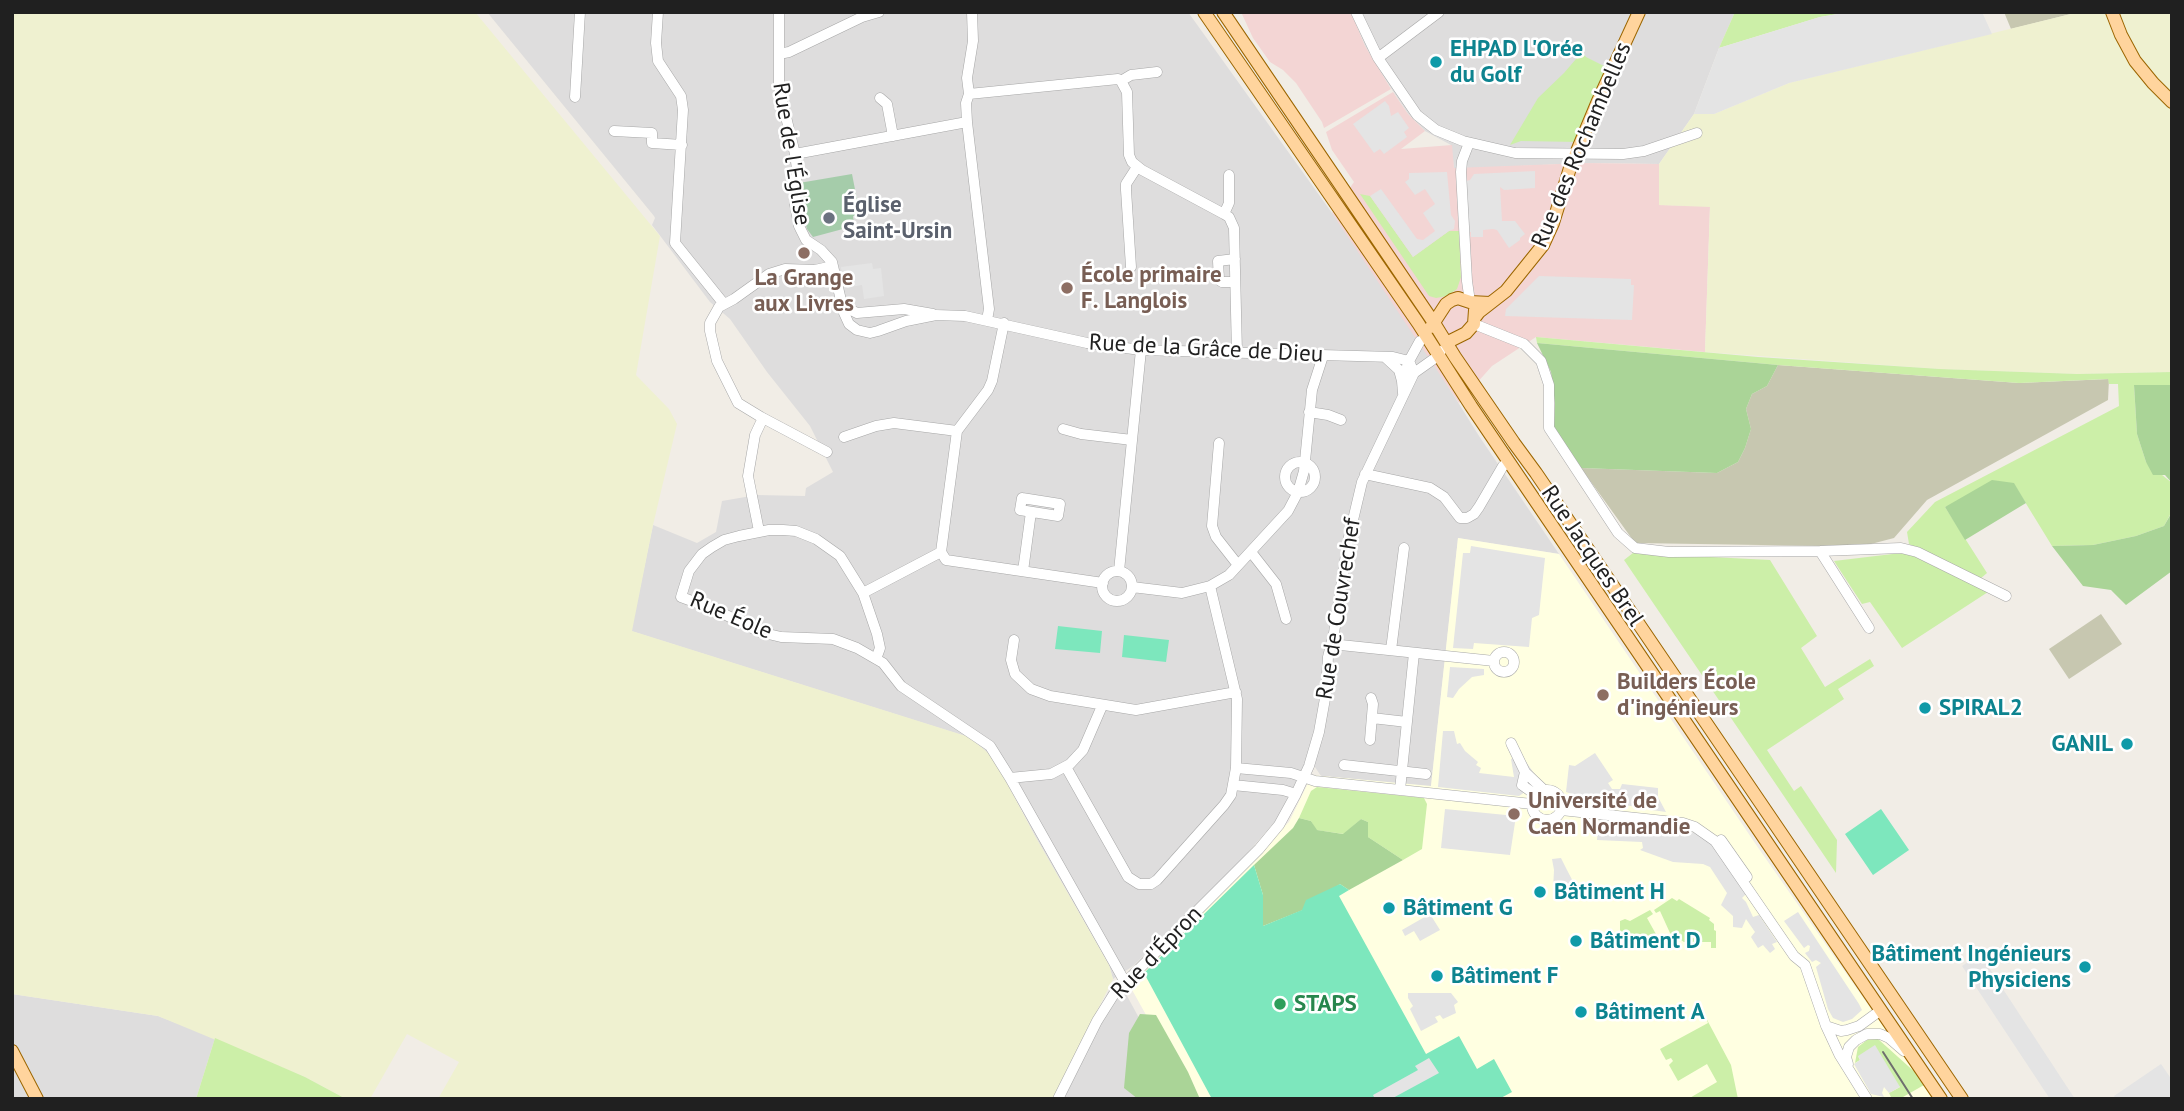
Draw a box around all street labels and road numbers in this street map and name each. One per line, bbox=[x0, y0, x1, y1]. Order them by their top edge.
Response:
street label: Rue des Rochambelles bbox=[1526, 38, 1638, 252]
street label: Rue de l'Église bbox=[766, 80, 816, 228]
street label: Rue de la Grâce de Dieu bbox=[1088, 329, 1324, 369]
street label: Rue Jacques Brel bbox=[1535, 480, 1649, 632]
street label: Rue de Couvrechef bbox=[1311, 516, 1367, 702]
street label: Rue Éole bbox=[686, 586, 776, 646]
street label: Rue d'Épron bbox=[1106, 901, 1208, 1005]

